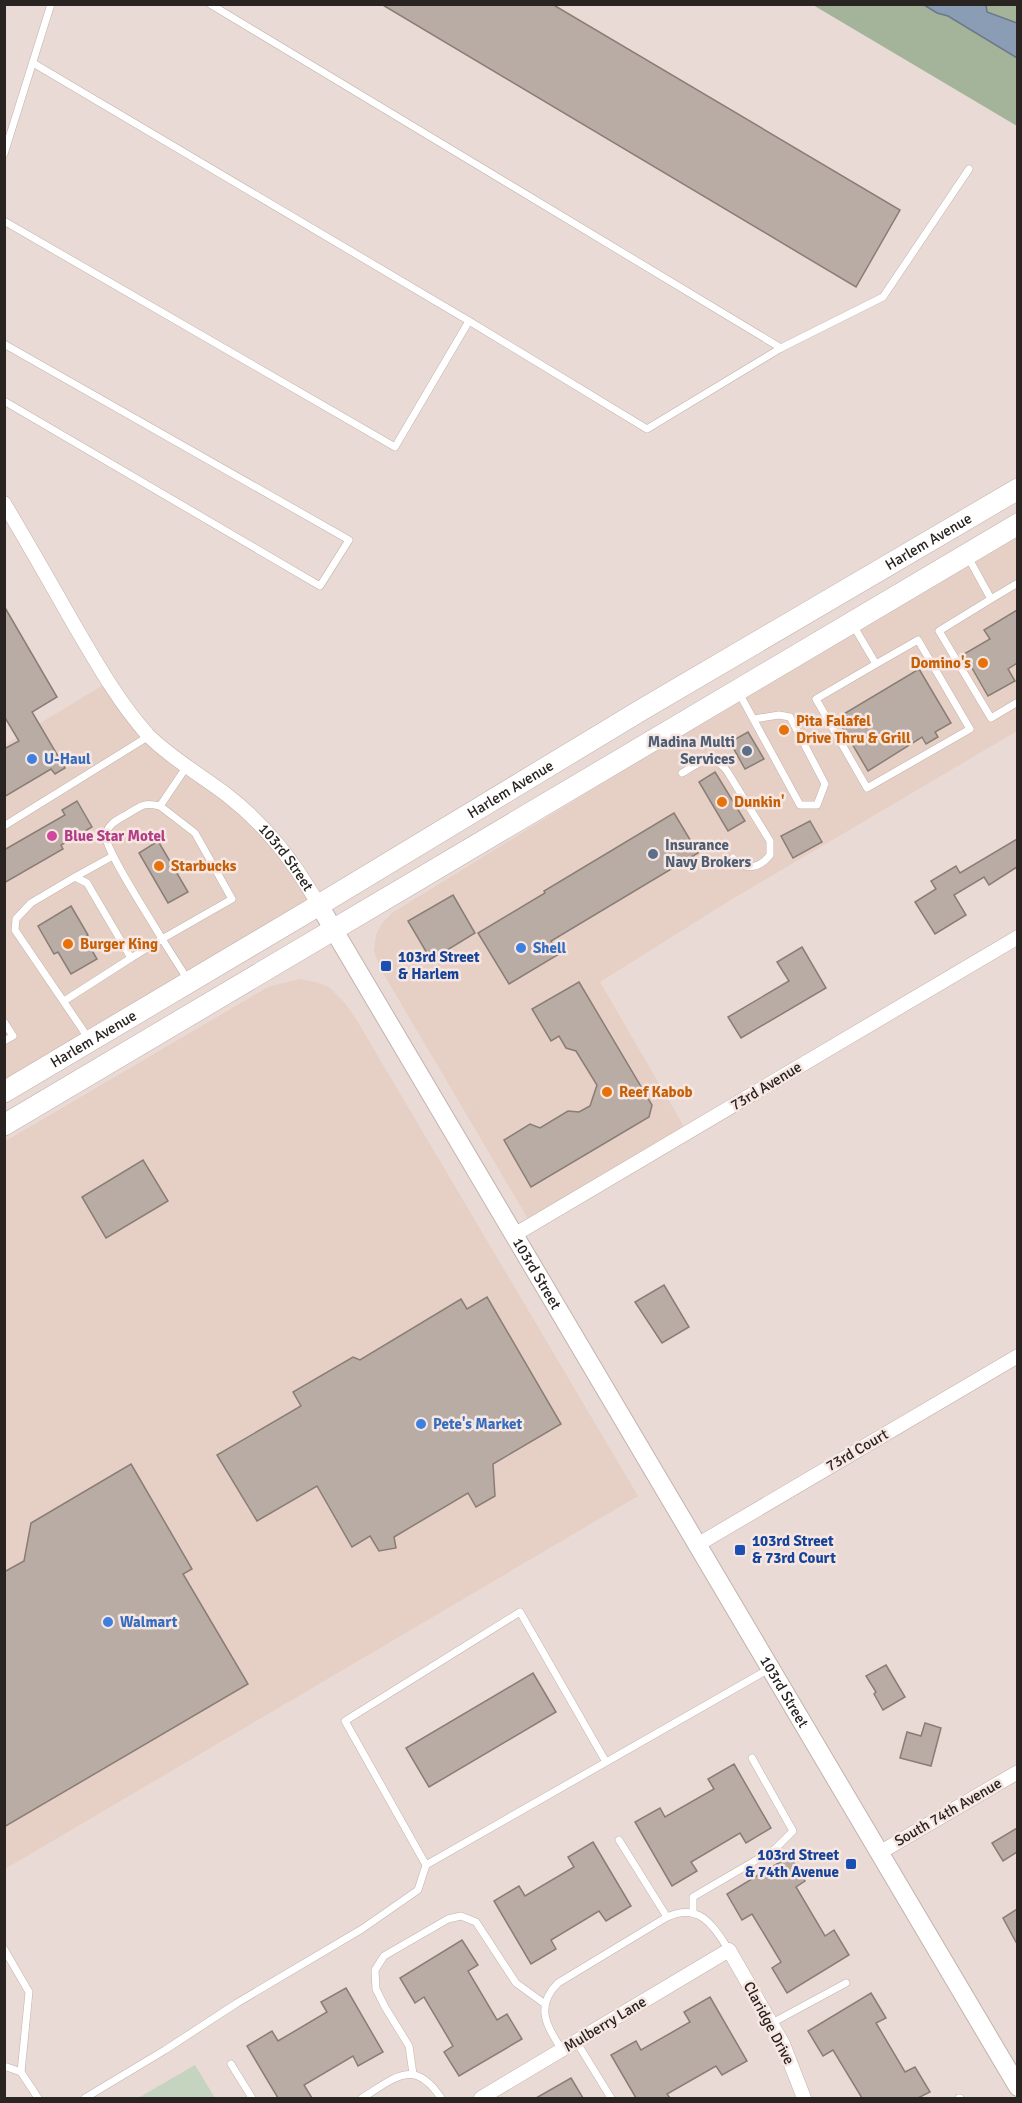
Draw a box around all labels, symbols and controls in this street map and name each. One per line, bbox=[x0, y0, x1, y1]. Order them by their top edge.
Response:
street label: Harlem Avenue bbox=[882, 509, 975, 574]
place label: Domino's bbox=[910, 654, 971, 672]
marker: Domino's bbox=[976, 656, 990, 670]
place label: Pita Falafel Drive Thru & Grill bbox=[796, 712, 911, 747]
marker: Pita Falafel Drive Thru & Grill bbox=[777, 723, 791, 737]
place label: Madina Multi Services bbox=[648, 733, 735, 768]
marker: Madina Multi Services bbox=[740, 744, 754, 758]
place label: U-Haul bbox=[44, 750, 91, 768]
marker: U-Haul bbox=[25, 752, 39, 766]
street label: Harlem Avenue bbox=[464, 756, 557, 822]
place label: Dunkin' bbox=[734, 793, 784, 811]
marker: Dunkin' bbox=[715, 795, 729, 809]
street label: 103rd Street bbox=[255, 820, 317, 894]
place label: Blue Star Motel bbox=[64, 827, 166, 845]
marker: Blue Star Motel bbox=[45, 829, 59, 843]
place label: Insurance Navy Brokers bbox=[665, 836, 752, 871]
marker: Insurance Navy Brokers bbox=[646, 847, 660, 861]
place label: Starbucks bbox=[171, 857, 237, 875]
marker: Starbucks bbox=[152, 859, 166, 873]
place label: Burger King bbox=[80, 935, 158, 953]
marker: Burger King bbox=[61, 937, 75, 951]
place label: Shell bbox=[533, 939, 566, 957]
marker: Shell bbox=[514, 941, 528, 955]
place label: 103rd Street & Harlem bbox=[398, 948, 480, 983]
marker: 103rd Street & Harlem bbox=[379, 959, 393, 973]
street label: Harlem Avenue bbox=[47, 1006, 140, 1071]
street label: 73rd Avenue bbox=[727, 1058, 805, 1114]
place label: Reef Kabob bbox=[619, 1083, 693, 1101]
marker: Reef Kabob bbox=[600, 1085, 614, 1099]
street label: 103rd Street bbox=[509, 1234, 565, 1312]
place label: Pete's Market bbox=[433, 1415, 523, 1433]
marker: Pete's Market bbox=[414, 1417, 428, 1431]
street label: 73rd Court bbox=[823, 1425, 891, 1475]
place label: 103rd Street & 73rd Court bbox=[752, 1532, 836, 1567]
marker: 103rd Street & 73rd Court bbox=[733, 1543, 747, 1557]
place label: Walmart bbox=[120, 1613, 178, 1631]
marker: Walmart bbox=[101, 1615, 115, 1629]
street label: 103rd Street bbox=[756, 1653, 812, 1731]
street label: South 74th Avenue bbox=[891, 1774, 1005, 1850]
place label: 103rd Street & 74th Avenue bbox=[745, 1846, 839, 1881]
marker: 103rd Street & 74th Avenue bbox=[844, 1857, 858, 1871]
street label: Claridge Drive bbox=[740, 1979, 798, 2067]
street label: Mulberry Lane bbox=[561, 1992, 649, 2056]

